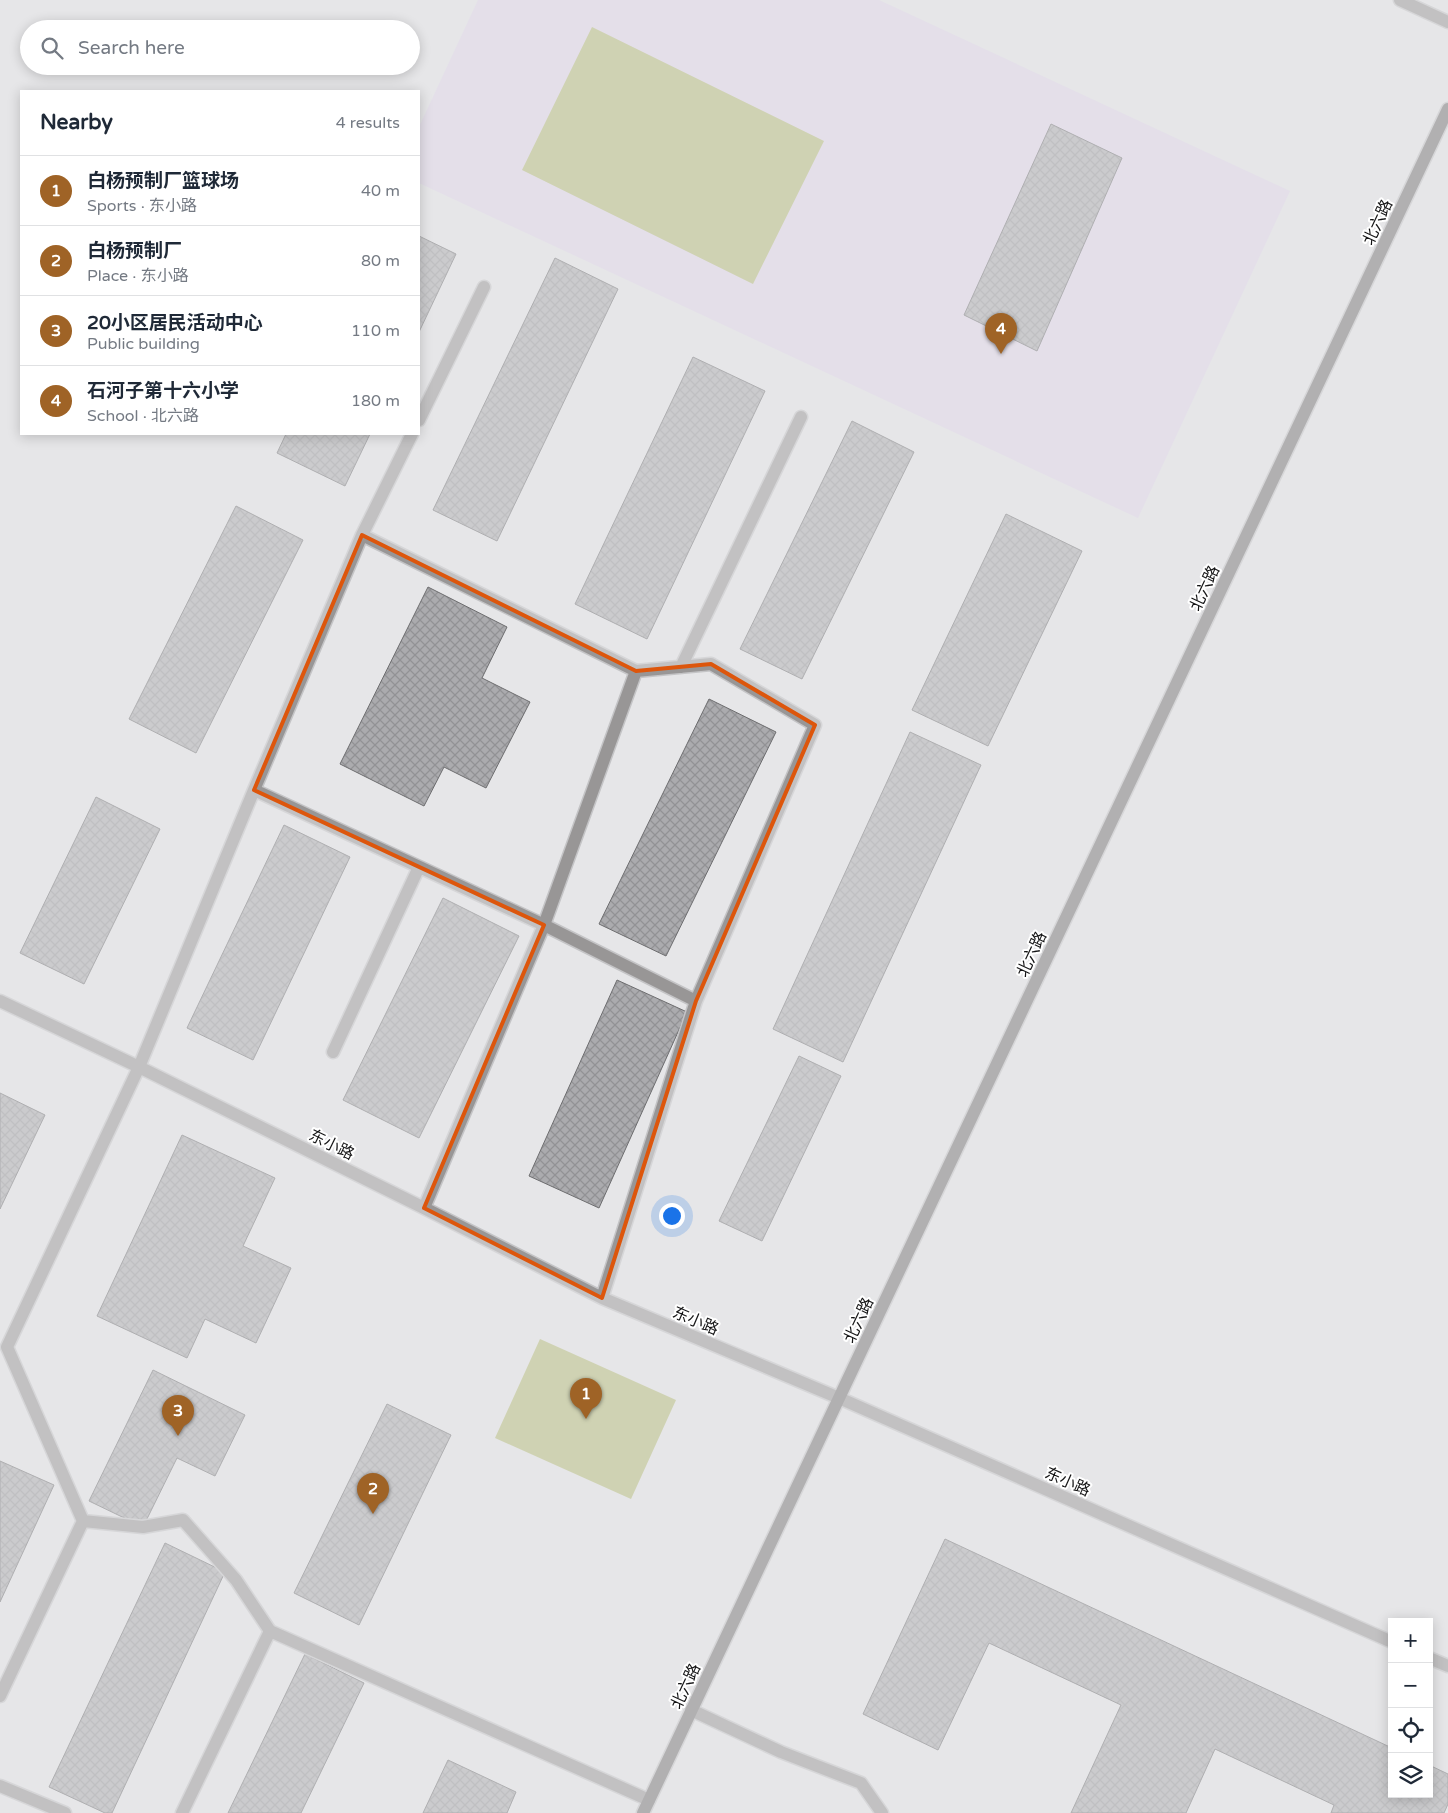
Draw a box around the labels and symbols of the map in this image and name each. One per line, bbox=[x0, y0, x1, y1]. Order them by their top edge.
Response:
street label: 北六路 bbox=[1359, 196, 1397, 248]
pin: 4 bbox=[985, 313, 1017, 354]
street label: 北六路 bbox=[1186, 562, 1224, 614]
street label: 北六路 bbox=[1013, 928, 1051, 980]
street label: 东小路 bbox=[306, 1125, 358, 1164]
your location bbox=[659, 1203, 685, 1229]
street label: 北六路 bbox=[840, 1294, 878, 1346]
street label: 东小路 bbox=[670, 1302, 722, 1340]
pin: 1 bbox=[570, 1378, 602, 1419]
pin: 3 bbox=[162, 1395, 194, 1436]
street label: 东小路 bbox=[1042, 1463, 1094, 1501]
pin: 2 bbox=[357, 1473, 389, 1514]
street label: 北六路 bbox=[667, 1660, 705, 1712]

